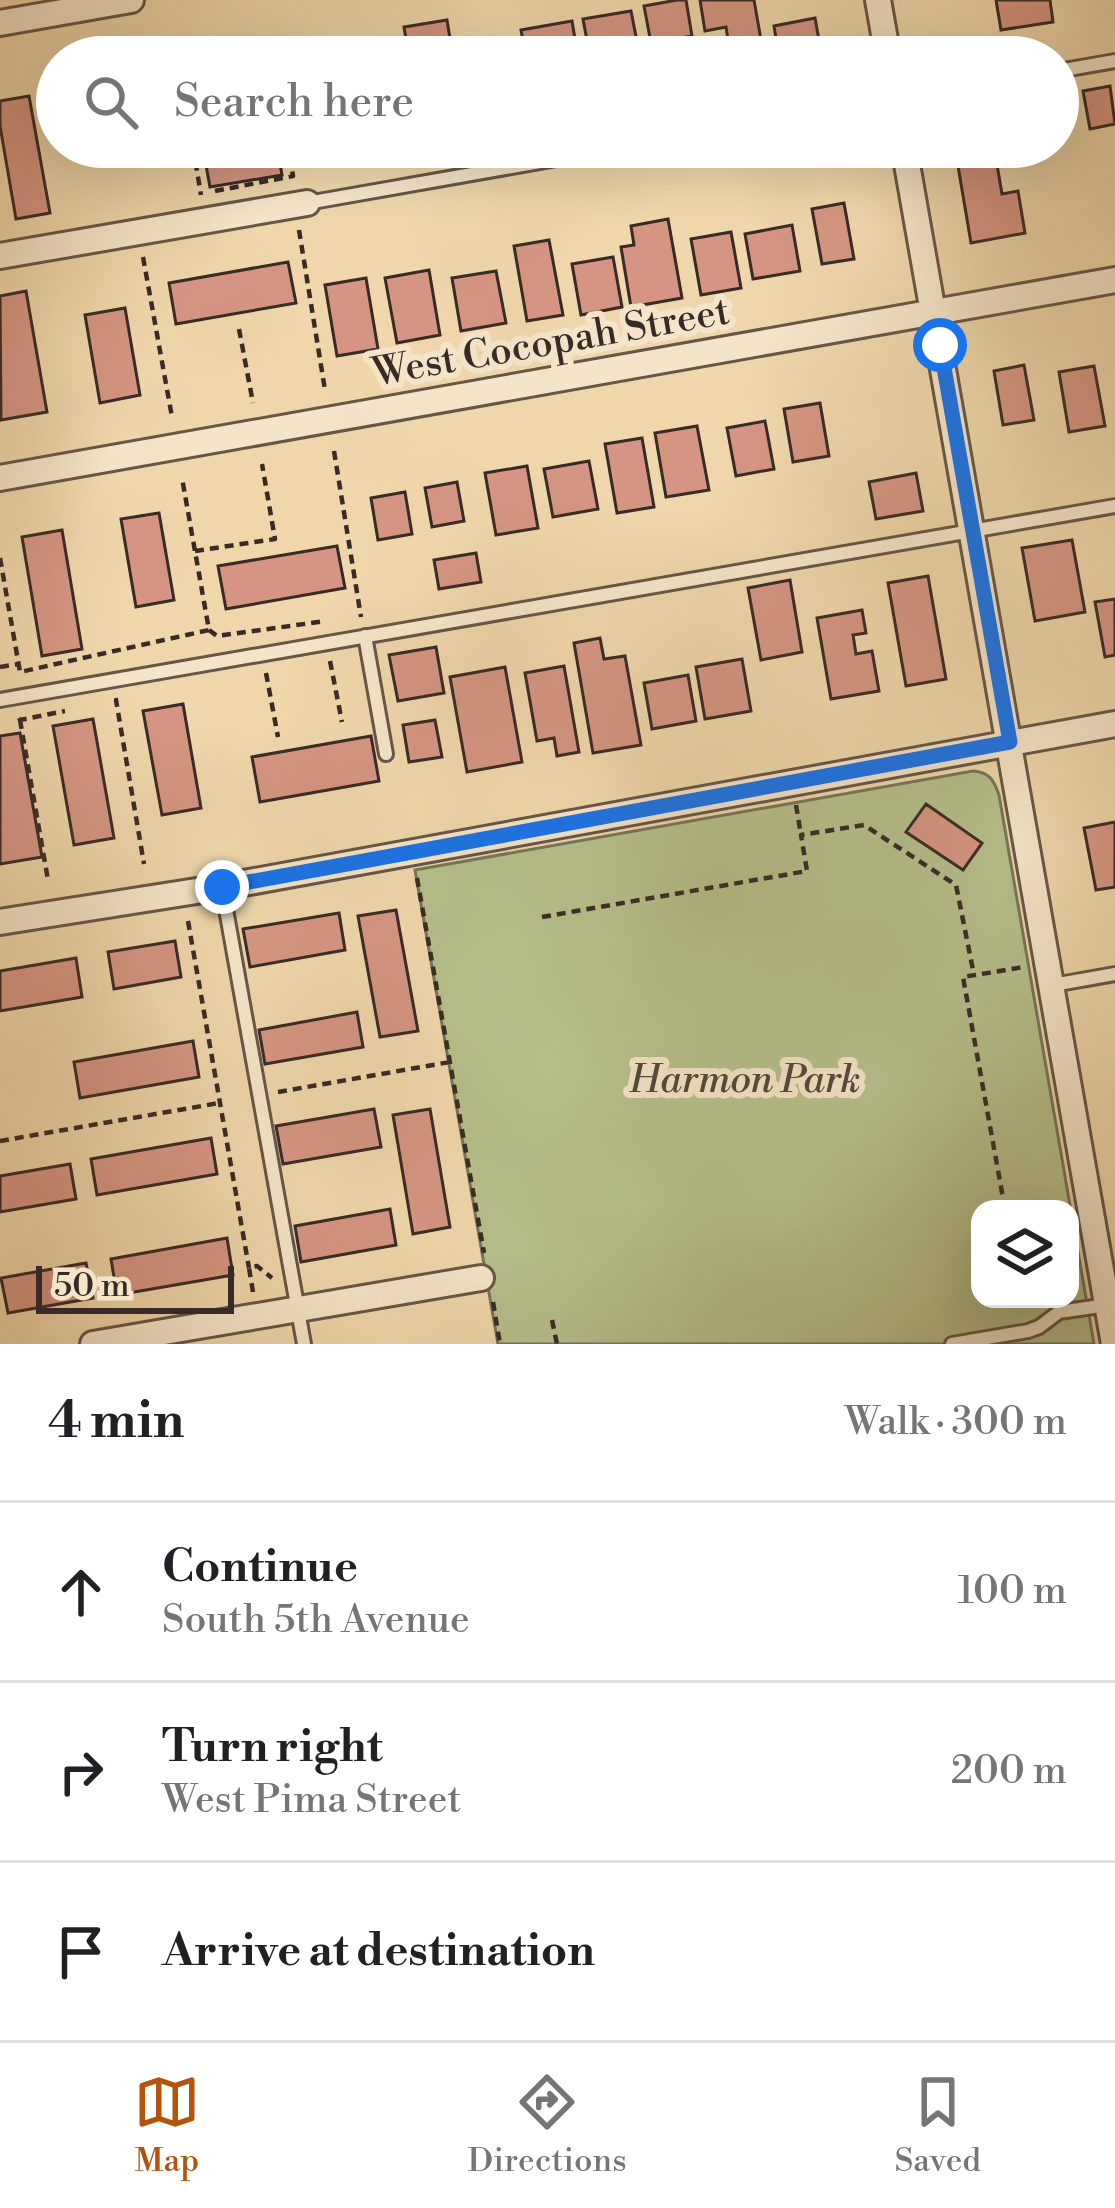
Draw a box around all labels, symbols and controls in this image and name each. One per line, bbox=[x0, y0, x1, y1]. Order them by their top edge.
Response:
search box bbox=[36, 36, 1079, 168]
icon: search bbox=[78, 69, 144, 135]
text: Search here bbox=[174, 74, 414, 131]
street label: West Cocopah Street bbox=[367, 287, 734, 399]
route start bbox=[913, 318, 967, 372]
route end bbox=[195, 860, 249, 914]
park label: Harmon Park bbox=[628, 1056, 861, 1105]
map controls bbox=[971, 1200, 1079, 1308]
button: layers bbox=[971, 1200, 1079, 1308]
scale bar bbox=[36, 1260, 234, 1313]
text: 50 m bbox=[54, 1266, 130, 1307]
text: 4 min bbox=[48, 1390, 184, 1454]
text: Walk · 300 m bbox=[845, 1398, 1067, 1447]
text: Continue bbox=[162, 1539, 358, 1596]
icon: ahead bbox=[48, 1559, 114, 1625]
text: 100 m bbox=[958, 1567, 1067, 1616]
text: South 5th Avenue bbox=[162, 1596, 470, 1645]
text: Turn right bbox=[162, 1719, 383, 1776]
icon: right bbox=[48, 1739, 114, 1805]
text: 200 m bbox=[951, 1747, 1067, 1796]
text: West Pima Street bbox=[162, 1776, 461, 1825]
icon: arrive bbox=[48, 1919, 114, 1985]
text: Arrive at destination bbox=[162, 1923, 595, 1980]
tab: Map bbox=[134, 2069, 200, 2182]
tab: Directions bbox=[468, 2069, 627, 2182]
tab: Saved bbox=[894, 2069, 981, 2182]

